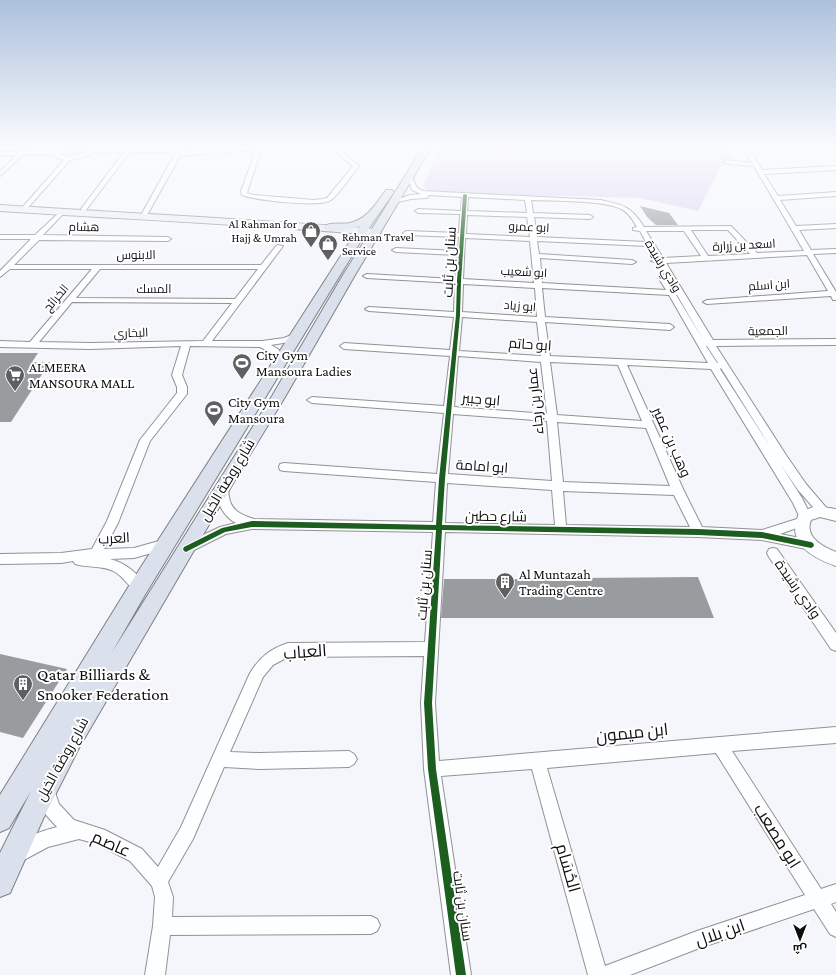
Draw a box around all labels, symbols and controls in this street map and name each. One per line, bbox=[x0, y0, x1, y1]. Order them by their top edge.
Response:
place label: Al Rahman for Hajj & Umrah bbox=[229, 217, 298, 245]
street label: ابو عمرو bbox=[508, 219, 550, 235]
street label: هشام bbox=[68, 220, 100, 235]
shop icon: Al Rahman for Hajj & Umrah bbox=[300, 220, 322, 248]
street label: سنان بن ثابت bbox=[439, 226, 459, 298]
place label: Rehman Travel Service bbox=[342, 230, 414, 258]
shop icon: Rehman Travel Service bbox=[317, 233, 339, 261]
street label: اسعد بن زرارة bbox=[712, 236, 776, 254]
street label: وادي رشيدة bbox=[639, 237, 684, 296]
street label: الابنوس bbox=[116, 248, 156, 262]
street label: ابو شعيب bbox=[500, 264, 548, 280]
street label: ابن اسلم bbox=[748, 277, 790, 294]
street label: الخرائج bbox=[41, 281, 72, 315]
street label: المسك bbox=[137, 282, 171, 296]
street label: ابو زياد bbox=[503, 298, 537, 314]
street label: الجمعية bbox=[748, 324, 788, 338]
street label: البخاري bbox=[113, 325, 149, 344]
street label: ابو حاتم bbox=[508, 335, 552, 355]
place label: City Gym Mansoura Ladies bbox=[256, 347, 351, 379]
sports icon: City Gym Mansoura Ladies bbox=[231, 352, 253, 380]
place label: ALMEERA MANSOURA MALL bbox=[29, 359, 134, 391]
supermarket icon: ALMEERA MANSOURA MALL bbox=[4, 364, 26, 392]
street label: عمار بن رجاء bbox=[524, 367, 546, 435]
street label: ابو جبير bbox=[460, 389, 501, 409]
place label: City Gym Mansoura bbox=[228, 394, 285, 426]
sports icon: City Gym Mansoura bbox=[203, 399, 225, 427]
street label: وهب بن عمير bbox=[649, 404, 695, 480]
street label: شارع روضة الخيل bbox=[196, 436, 259, 525]
street label: ابو امامة bbox=[455, 456, 509, 476]
street label: شارع حطين bbox=[465, 507, 527, 526]
street label: العرب bbox=[98, 529, 130, 547]
street label: سنان بن ثابت bbox=[413, 549, 435, 621]
street label: وادي رشيدة bbox=[769, 556, 824, 624]
place label: Al Muntazah Trading Centre bbox=[519, 566, 603, 598]
building icon: Al Muntazah Trading Centre bbox=[494, 571, 516, 599]
street label: العباب bbox=[283, 641, 327, 663]
place label: Qatar Billiards & Snooker Federation bbox=[37, 665, 169, 704]
building icon: Qatar Billiards & Snooker Federation bbox=[12, 673, 34, 701]
street label: شارع روضة الخيل bbox=[32, 714, 92, 804]
street label: ابن ميمون bbox=[595, 720, 669, 747]
street label: ابو مصعب bbox=[749, 800, 804, 872]
street label: عاصم bbox=[88, 827, 133, 863]
street label: الحُسَام bbox=[550, 841, 584, 895]
street label: سنان بن ثابت bbox=[450, 870, 476, 942]
street label: ابن بلال bbox=[693, 916, 748, 951]
north arrow bbox=[780, 919, 820, 959]
text: ش bbox=[793, 942, 807, 955]

